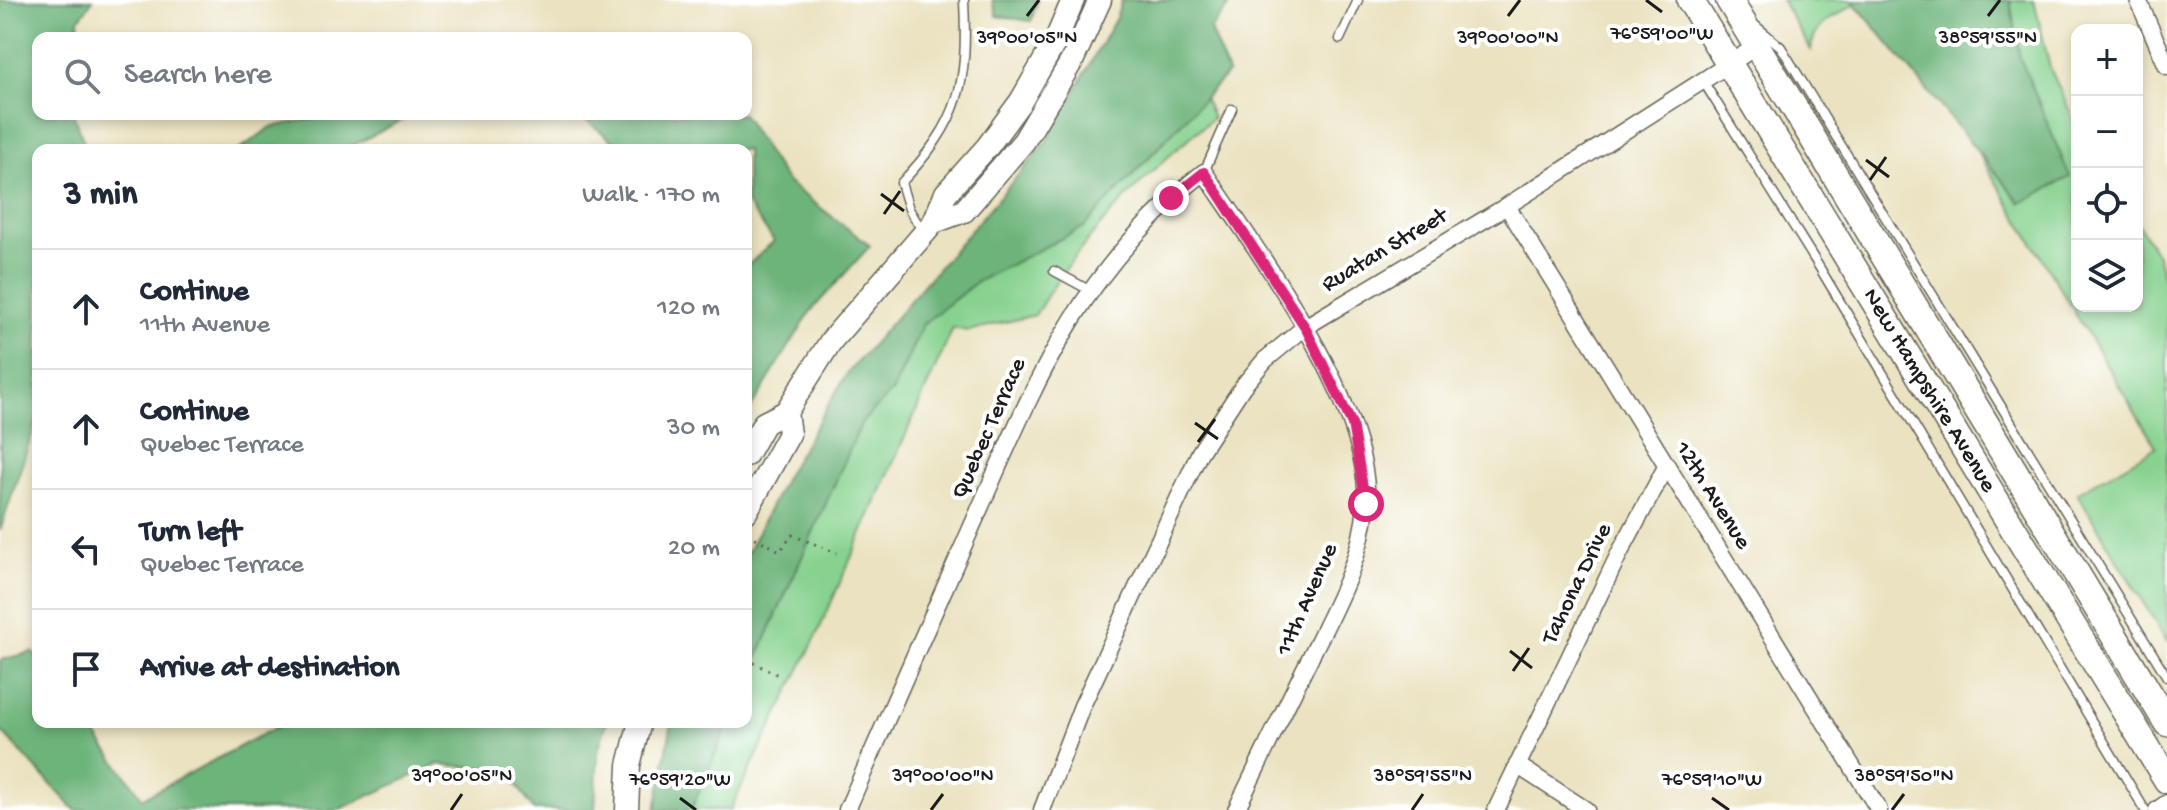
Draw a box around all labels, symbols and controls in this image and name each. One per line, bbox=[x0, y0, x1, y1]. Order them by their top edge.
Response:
text: 76°59'00"W bbox=[1609, 24, 1714, 47]
map controls bbox=[2071, 24, 2143, 312]
button: + bbox=[2071, 24, 2143, 96]
text: 39°00'05"N bbox=[976, 28, 1077, 51]
text: 39°00'00"N bbox=[1456, 28, 1559, 51]
text: 38°59'55"N bbox=[1938, 28, 2037, 51]
search box bbox=[32, 32, 752, 120]
icon: search bbox=[60, 54, 104, 98]
text: Search here bbox=[124, 59, 272, 94]
button: − bbox=[2071, 96, 2143, 168]
button: locate bbox=[2071, 168, 2143, 240]
text: 3 min bbox=[64, 176, 137, 216]
route end bbox=[1153, 180, 1189, 216]
text: Walk · 170 m bbox=[582, 181, 720, 212]
street label: Ruatan Street bbox=[1317, 201, 1455, 300]
button: layers bbox=[2071, 240, 2143, 312]
text: Continue bbox=[140, 276, 249, 311]
street label: New Hampshire Avenue bbox=[1856, 283, 2003, 499]
icon: ahead bbox=[64, 287, 108, 331]
text: 120 m bbox=[657, 294, 720, 325]
text: 11th Avenue bbox=[140, 311, 270, 342]
street label: Quebec Terrace bbox=[946, 354, 1034, 504]
text: Continue bbox=[140, 396, 249, 431]
icon: ahead bbox=[64, 407, 108, 451]
text: 30 m bbox=[667, 414, 720, 445]
text: Quebec Terrace bbox=[140, 431, 304, 462]
street label: 12th Avenue bbox=[1667, 436, 1757, 556]
route start bbox=[1348, 486, 1384, 522]
text: Turn left bbox=[140, 516, 241, 551]
street label: Tahona Drive bbox=[1535, 518, 1620, 651]
icon: left bbox=[64, 527, 108, 571]
text: 20 m bbox=[668, 534, 720, 565]
street label: 11th Avenue bbox=[1270, 539, 1346, 662]
text: Quebec Terrace bbox=[140, 551, 304, 582]
icon: arrive bbox=[64, 647, 108, 691]
text: Arrive at destination bbox=[140, 652, 400, 687]
text: 39°00'05"N bbox=[411, 766, 512, 789]
text: 39°00'00"N bbox=[891, 766, 994, 789]
text: 38°59'55"N bbox=[1373, 766, 1472, 789]
text: 38°59'50"N bbox=[1853, 766, 1954, 789]
text: 76°59'20"W bbox=[628, 770, 731, 793]
text: 76°59'10"W bbox=[1661, 770, 1762, 793]

